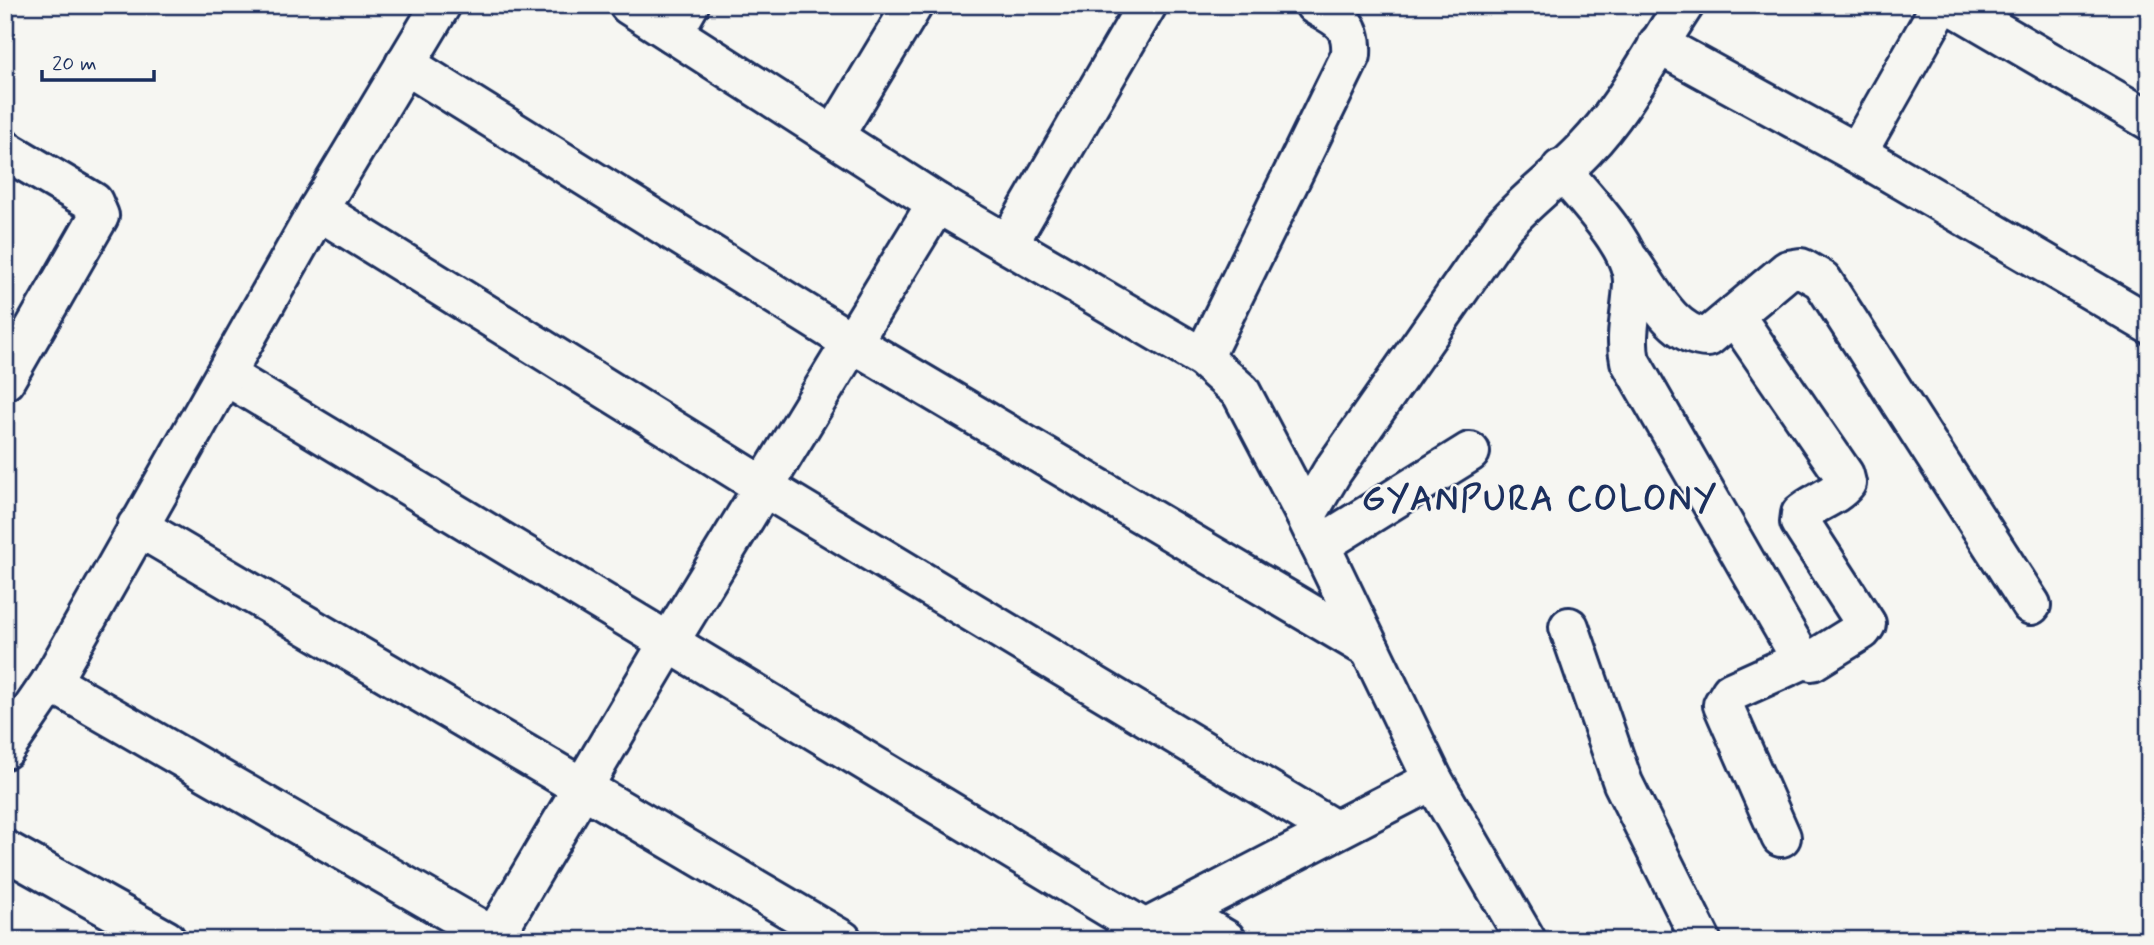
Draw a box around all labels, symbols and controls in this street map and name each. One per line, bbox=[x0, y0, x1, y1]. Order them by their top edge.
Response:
scale bar bbox=[42, 38, 154, 82]
text: 20 m bbox=[52, 50, 97, 78]
district label: GYANPURA COLONY bbox=[1362, 477, 1718, 523]

